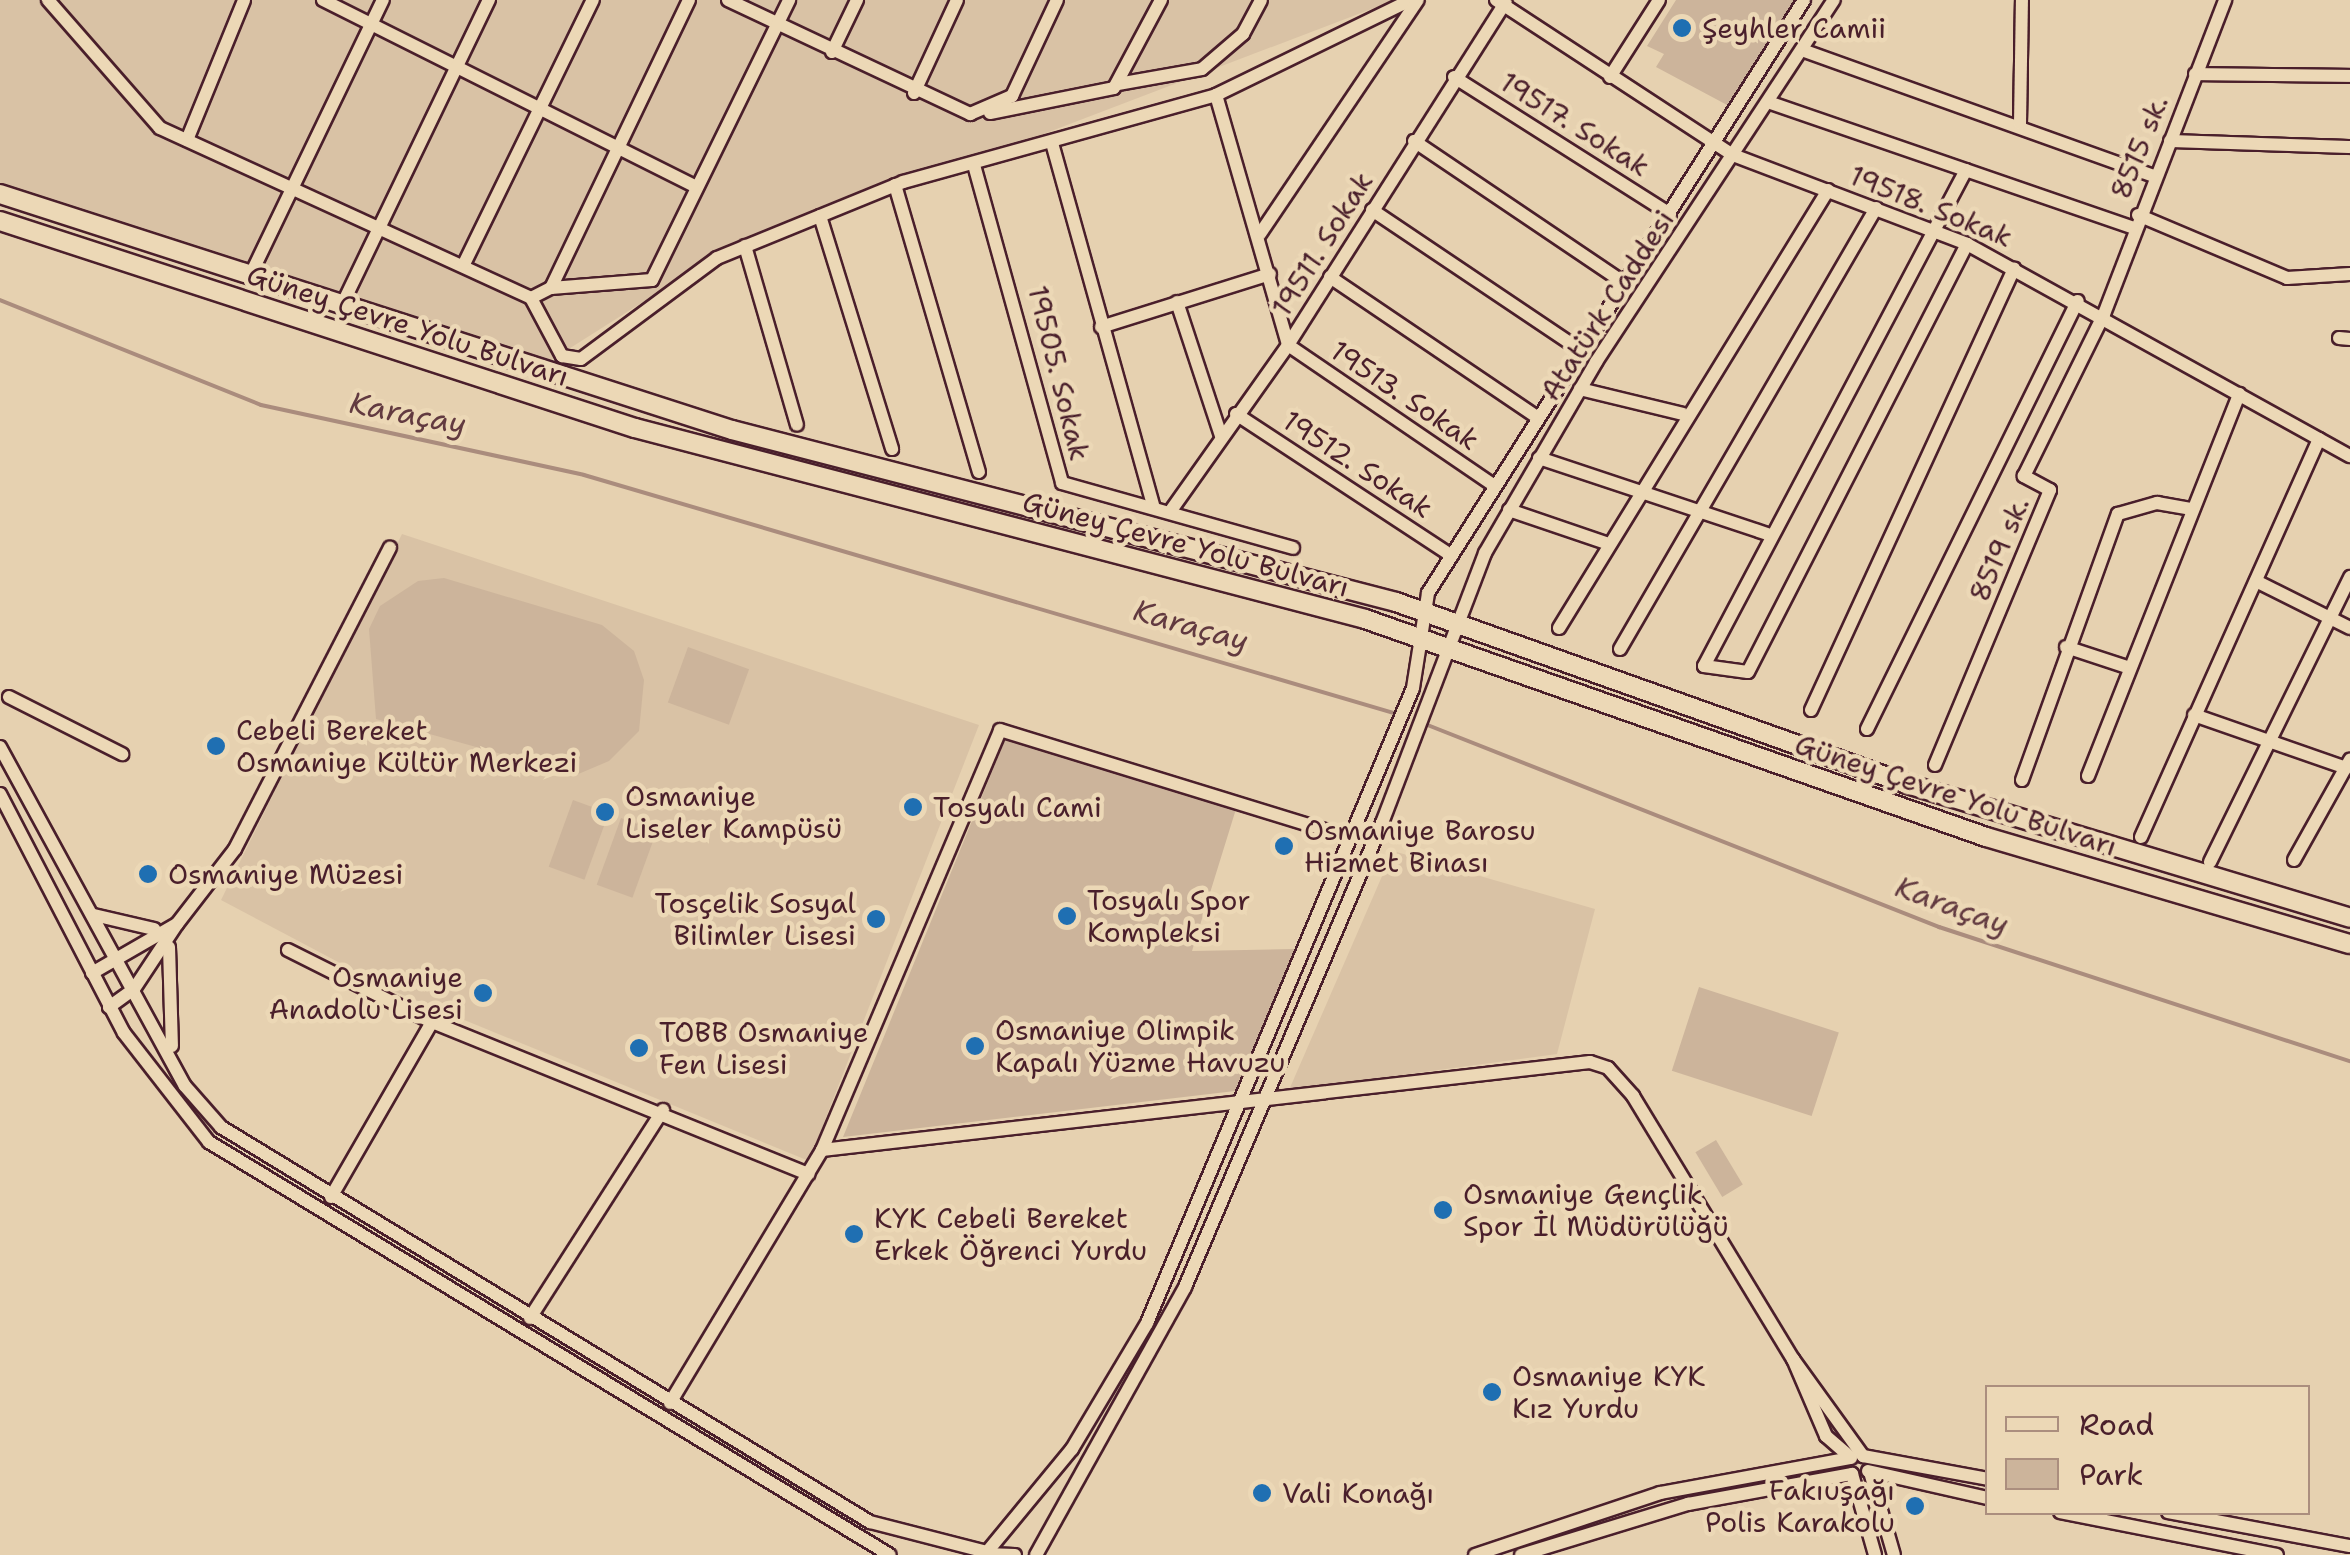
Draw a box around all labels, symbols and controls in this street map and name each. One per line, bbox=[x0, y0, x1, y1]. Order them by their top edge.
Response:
place label: Şeyhler Camii bbox=[1702, 11, 1886, 45]
marker: Şeyhler Camii bbox=[1671, 17, 1693, 39]
street label: 19517. Sokak bbox=[1494, 65, 1656, 183]
street label: 8515 sk. bbox=[2103, 90, 2175, 204]
street label: 19518. Sokak bbox=[1845, 158, 2017, 254]
street label: 19511. Sokak bbox=[1264, 166, 1380, 322]
street label: Atatürk Caddesi bbox=[1533, 204, 1681, 406]
street label: Güney Çevre Yolu Bulvarı bbox=[243, 257, 573, 393]
street label: 19505. Sokak bbox=[1021, 282, 1097, 464]
street label: 19513. Sokak bbox=[1324, 333, 1486, 457]
water label: Karaçay bbox=[347, 385, 469, 443]
street label: 19512. Sokak bbox=[1277, 403, 1439, 525]
street label: Güney Çevre Yolu Bulvarı bbox=[1019, 484, 1353, 604]
street label: 8519 sk. bbox=[1962, 492, 2036, 606]
water label: Karaçay bbox=[1129, 592, 1253, 660]
place label: Cebeli Bereket Osmaniye Kültür Merkezi bbox=[236, 713, 577, 779]
street label: Güney Çevre Yolu Bulvarı bbox=[1791, 727, 2121, 863]
marker: Cebeli Bereket Osmaniye Kültür Merkezi bbox=[205, 735, 227, 757]
place label: Osmaniye Liseler Kampüsü bbox=[625, 779, 842, 845]
place label: Tosyalı Cami bbox=[933, 790, 1102, 824]
marker: Tosyalı Cami bbox=[902, 796, 924, 818]
marker: Osmaniye Liseler Kampüsü bbox=[594, 801, 616, 823]
place label: Osmaniye Barosu Hizmet Binası bbox=[1304, 813, 1536, 879]
marker: Osmaniye Barosu Hizmet Binası bbox=[1273, 835, 1295, 857]
place label: Osmaniye Müzesi bbox=[168, 857, 404, 891]
marker: Osmaniye Müzesi bbox=[137, 863, 159, 885]
water label: Karaçay bbox=[1890, 869, 2014, 943]
place label: Tosyalı Spor Kompleksi bbox=[1087, 883, 1250, 949]
place label: Tosçelik Sosyal Bilimler Lisesi bbox=[655, 886, 856, 952]
marker: Tosyalı Spor Kompleksi bbox=[1056, 905, 1078, 927]
marker: Tosçelik Sosyal Bilimler Lisesi bbox=[865, 908, 887, 930]
place label: Osmaniye Anadolu Lisesi bbox=[269, 960, 463, 1026]
marker: Osmaniye Anadolu Lisesi bbox=[472, 982, 494, 1004]
place label: Osmaniye Olimpik Kapalı Yüzme Havuzu bbox=[995, 1013, 1285, 1079]
place label: TOBB Osmaniye Fen Lisesi bbox=[659, 1015, 869, 1081]
marker: Osmaniye Olimpik Kapalı Yüzme Havuzu bbox=[964, 1035, 986, 1057]
marker: TOBB Osmaniye Fen Lisesi bbox=[628, 1037, 650, 1059]
place label: Osmaniye Gençlik Spor İl Müdürülüğü bbox=[1463, 1177, 1729, 1243]
marker: Osmaniye Gençlik Spor İl Müdürülüğü bbox=[1432, 1199, 1454, 1221]
place label: KYK Cebeli Bereket Erkek Öğrenci Yurdu bbox=[874, 1201, 1147, 1267]
marker: KYK Cebeli Bereket Erkek Öğrenci Yurdu bbox=[843, 1223, 865, 1245]
place label: Osmaniye KYK Kız Yurdu bbox=[1512, 1359, 1705, 1425]
marker: Osmaniye KYK Kız Yurdu bbox=[1481, 1381, 1503, 1403]
legend bbox=[1985, 1385, 2310, 1515]
text: Road bbox=[2079, 1404, 2154, 1445]
text: Park bbox=[2079, 1454, 2143, 1495]
place label: Fakıuşağı Polis Karakolu bbox=[1705, 1473, 1895, 1539]
place label: Vali Konağı bbox=[1282, 1476, 1434, 1510]
marker: Vali Konağı bbox=[1251, 1482, 1273, 1504]
marker: Fakıuşağı Polis Karakolu bbox=[1904, 1495, 1926, 1517]

